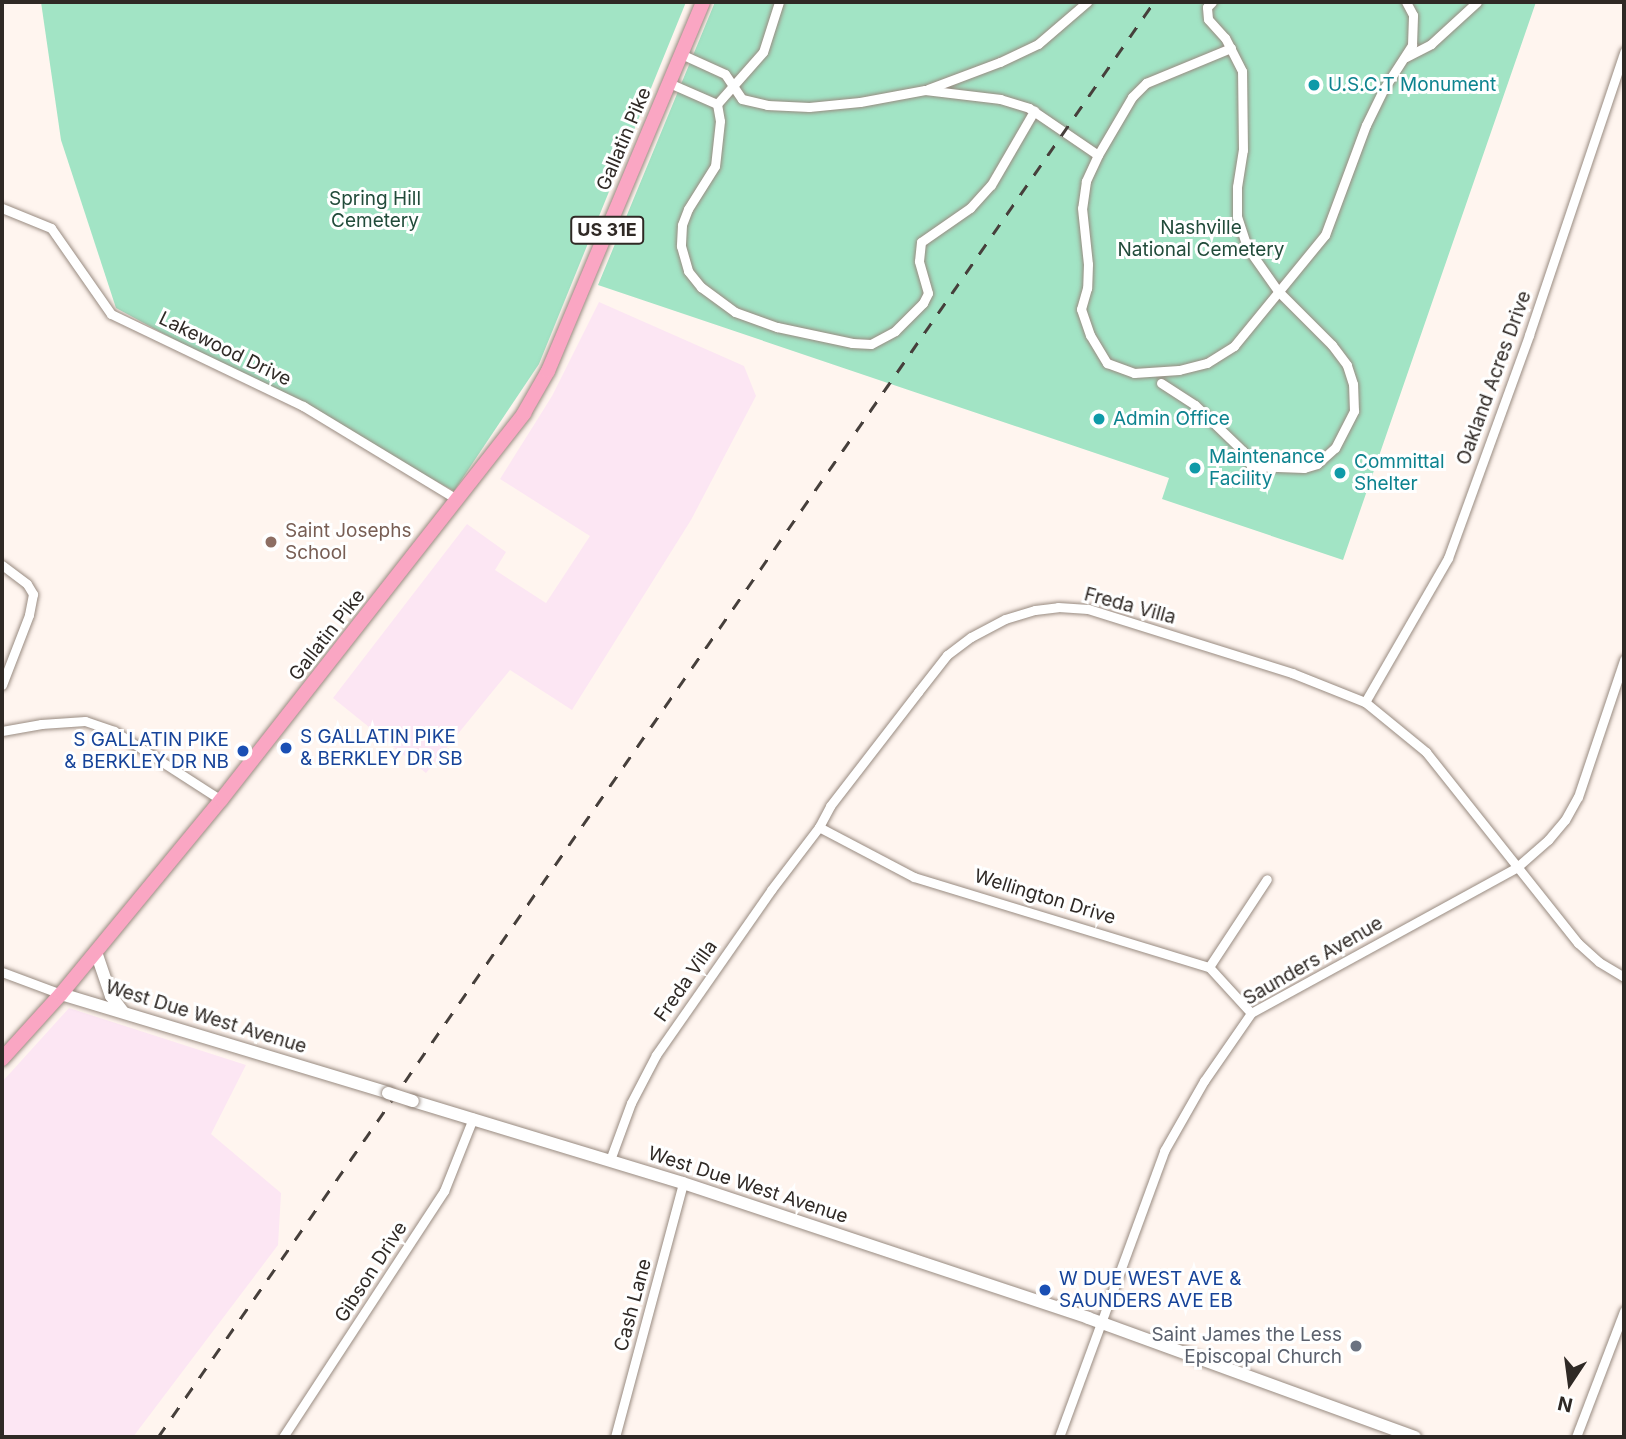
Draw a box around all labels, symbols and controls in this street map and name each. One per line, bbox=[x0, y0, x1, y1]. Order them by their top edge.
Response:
place label: U.S.C.T Monument bbox=[1328, 74, 1496, 96]
marker: U.S.C.T Monument bbox=[1306, 77, 1322, 93]
street label: Gallatin Pike bbox=[592, 84, 656, 194]
park label: Spring Hill Cemetery bbox=[329, 188, 421, 232]
road number: US 31E bbox=[568, 215, 646, 244]
park label: Nashville National Cemetery bbox=[1118, 217, 1284, 261]
street label: Oakland Acres Drive bbox=[1452, 288, 1536, 468]
street label: Lakewood Drive bbox=[155, 307, 295, 391]
place label: Admin Office bbox=[1113, 408, 1230, 430]
marker: Admin Office bbox=[1091, 411, 1107, 427]
place label: Maintenance Facility bbox=[1209, 446, 1325, 490]
place label: Committal Shelter bbox=[1354, 451, 1444, 495]
marker: Maintenance Facility bbox=[1187, 460, 1203, 476]
marker: Committal Shelter bbox=[1332, 465, 1348, 481]
place label: Saint Josephs School bbox=[285, 520, 411, 564]
marker: Saint Josephs School bbox=[263, 534, 279, 550]
street label: Freda Villa bbox=[1082, 583, 1178, 629]
street label: Gallatin Pike bbox=[284, 585, 370, 685]
place label: S GALLATIN PIKE & BERKLEY DR SB bbox=[300, 726, 463, 770]
place label: S GALLATIN PIKE & BERKLEY DR NB bbox=[64, 729, 229, 773]
marker: S GALLATIN PIKE & BERKLEY DR SB bbox=[278, 740, 294, 756]
marker: S GALLATIN PIKE & BERKLEY DR NB bbox=[235, 743, 251, 759]
street label: Wellington Drive bbox=[972, 865, 1118, 929]
street label: Saunders Avenue bbox=[1239, 912, 1387, 1010]
street label: Freda Villa bbox=[650, 936, 722, 1026]
street label: West Due West Avenue bbox=[103, 976, 309, 1058]
street label: West Due West Avenue bbox=[645, 1142, 851, 1228]
street label: Gibson Drive bbox=[330, 1217, 412, 1327]
street label: Cash Lane bbox=[610, 1256, 656, 1354]
place label: W DUE WEST AVE & SAUNDERS AVE EB bbox=[1059, 1268, 1242, 1312]
marker: W DUE WEST AVE & SAUNDERS AVE EB bbox=[1037, 1282, 1053, 1298]
place label: Saint James the Less Episcopal Church bbox=[1151, 1324, 1342, 1368]
marker: Saint James the Less Episcopal Church bbox=[1348, 1338, 1364, 1354]
north arrow bbox=[1535, 1348, 1605, 1418]
text: N bbox=[1556, 1391, 1575, 1417]

